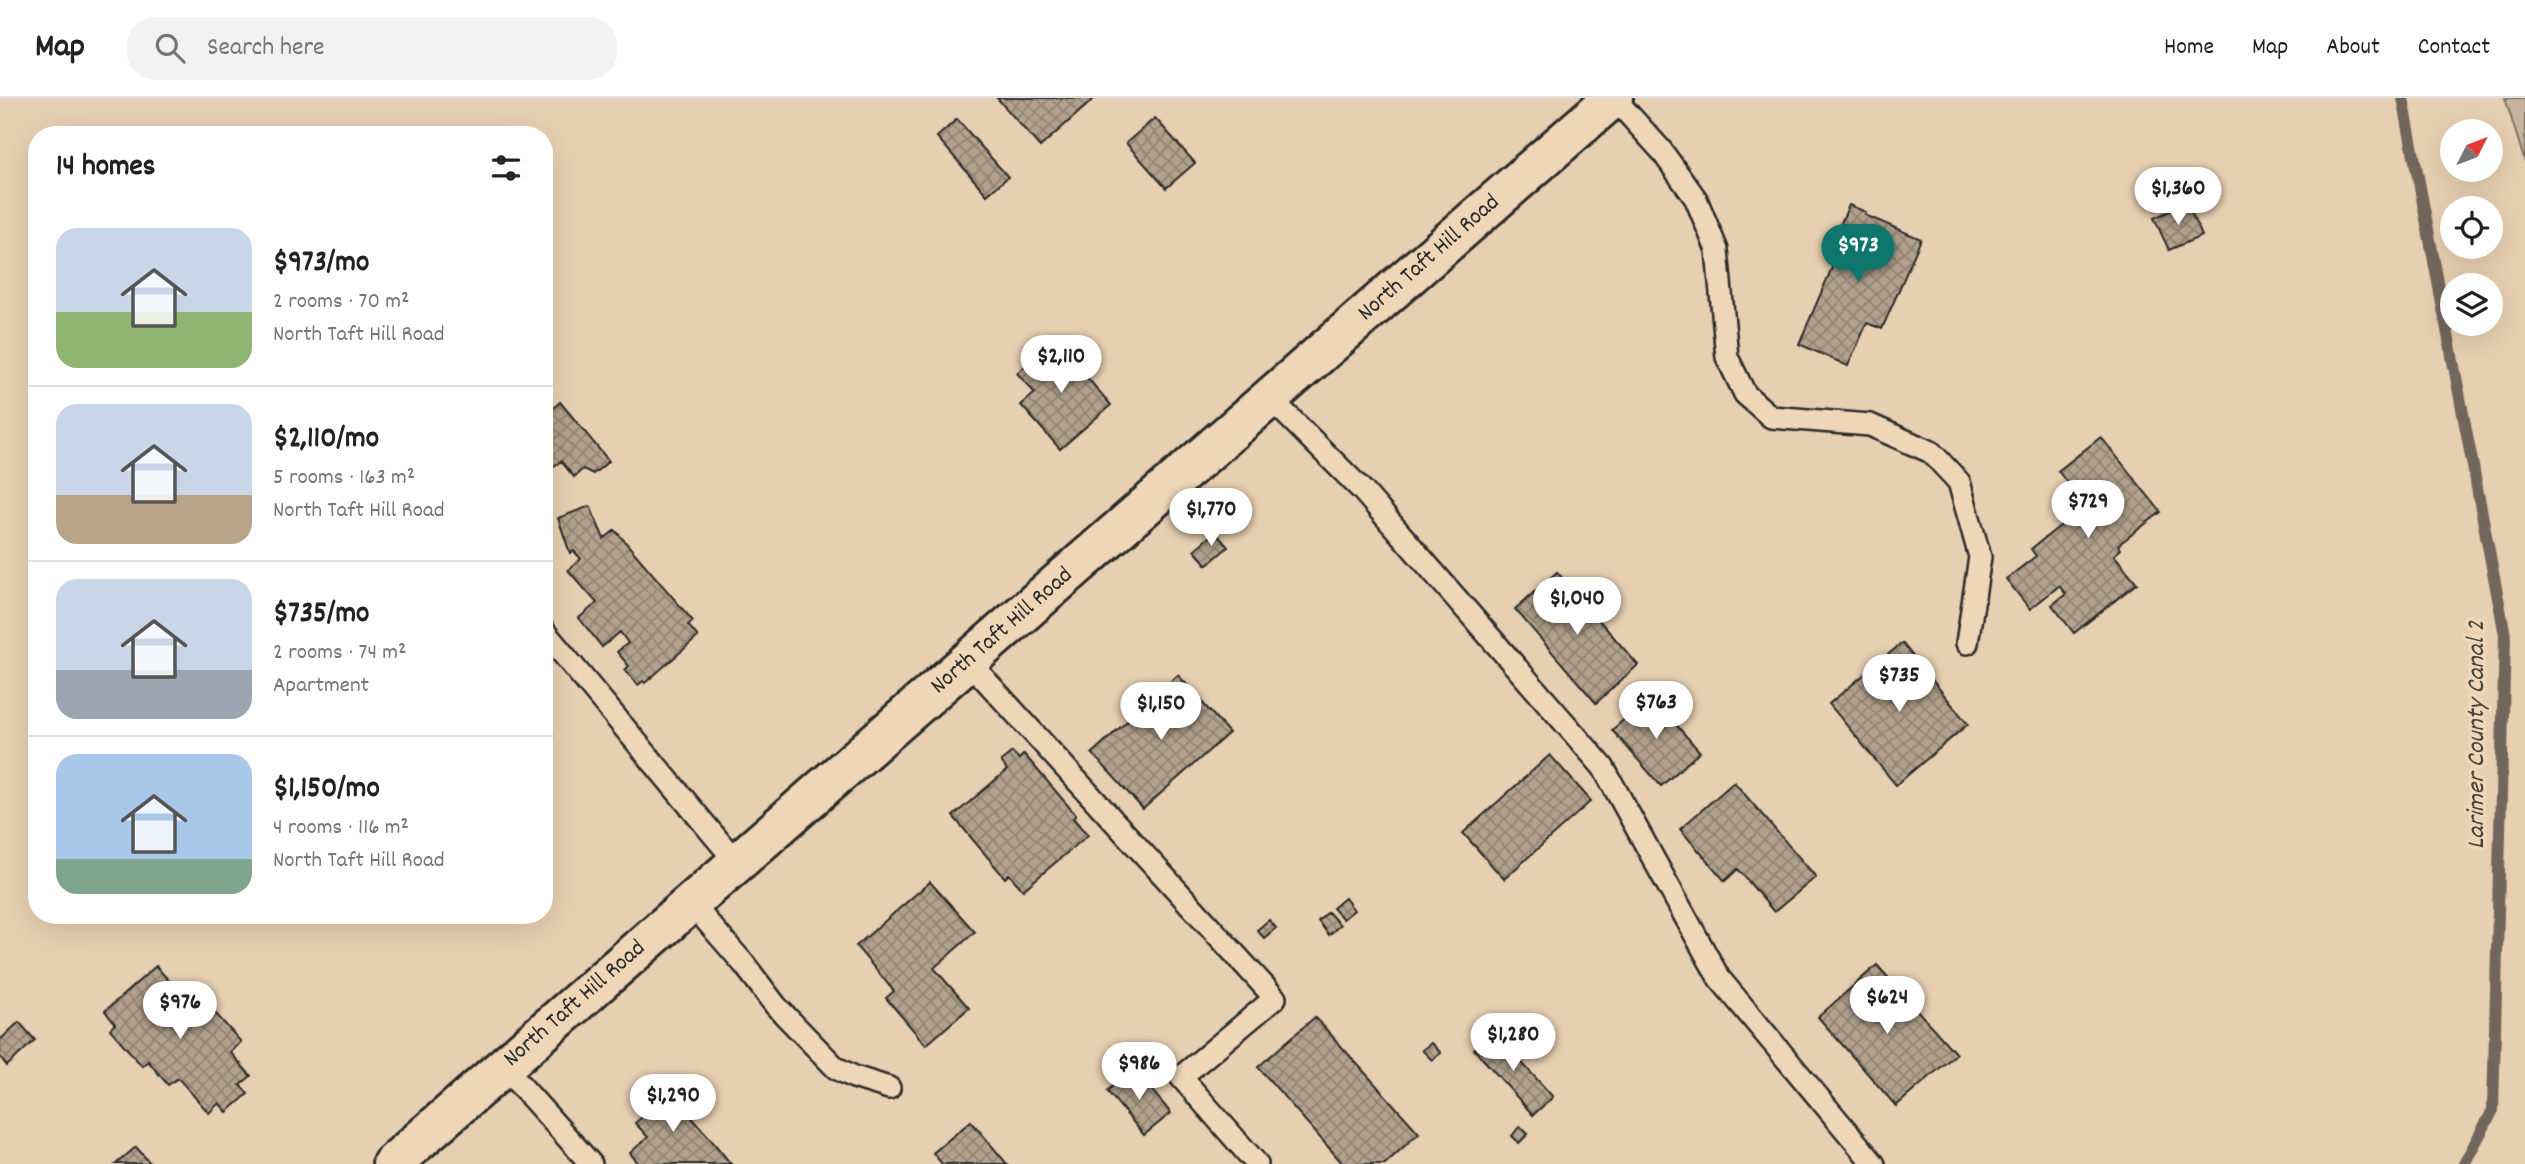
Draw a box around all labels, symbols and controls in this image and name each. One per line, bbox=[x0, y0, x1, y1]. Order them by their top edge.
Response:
search box bbox=[127, 17, 617, 80]
text: Map bbox=[35, 25, 85, 72]
icon: search bbox=[151, 29, 189, 67]
text: Search here bbox=[207, 30, 325, 67]
text: Home bbox=[2164, 31, 2214, 65]
text: Map bbox=[2252, 31, 2288, 65]
text: About bbox=[2326, 31, 2380, 65]
text: Contact bbox=[2418, 31, 2490, 65]
north arrow bbox=[2440, 119, 2502, 182]
map controls bbox=[2440, 119, 2503, 336]
text: 14 homes bbox=[56, 147, 155, 190]
icon: filters bbox=[487, 149, 525, 187]
pin: $1,360 bbox=[2121, 167, 2235, 227]
text: $1,360 bbox=[2150, 173, 2206, 206]
street label: North Taft Hill Road bbox=[1351, 187, 1508, 330]
button: locate bbox=[2440, 196, 2503, 259]
pin: $973 bbox=[1817, 225, 1899, 284]
text: $973 bbox=[1837, 230, 1879, 263]
text: $973/mo bbox=[273, 243, 369, 286]
icon: home bbox=[112, 256, 196, 340]
button: layers bbox=[2440, 273, 2503, 336]
text: 2 rooms · 70 m² bbox=[273, 286, 409, 319]
text: North Taft Hill Road bbox=[273, 319, 444, 352]
pin: $2,110 bbox=[1004, 336, 1118, 395]
text: $2,110 bbox=[1037, 341, 1085, 374]
text: $2,110/mo bbox=[273, 419, 379, 462]
icon: home bbox=[112, 432, 196, 516]
text: 5 rooms · 163 m² bbox=[273, 462, 415, 495]
pin: $729 bbox=[2047, 480, 2129, 540]
text: $729 bbox=[2067, 486, 2109, 519]
pin: $1,770 bbox=[1154, 489, 1268, 548]
text: $1,770 bbox=[1185, 494, 1237, 527]
text: North Taft Hill Road bbox=[273, 495, 444, 528]
street label: North Taft Hill Road bbox=[924, 560, 1081, 703]
pin: $1,040 bbox=[1520, 578, 1634, 637]
text: $1,040 bbox=[1549, 583, 1605, 616]
text: $735/mo bbox=[273, 594, 369, 637]
icon: home bbox=[112, 607, 196, 691]
water label: Larimer County Canal 2 bbox=[2459, 620, 2496, 849]
text: 2 rooms · 74 m² bbox=[273, 637, 406, 670]
pin: $735 bbox=[1858, 654, 1940, 714]
text: $735 bbox=[1878, 660, 1920, 693]
text: Apartment bbox=[273, 670, 369, 703]
pin: $1,150 bbox=[1104, 682, 1218, 742]
pin: $763 bbox=[1615, 682, 1697, 741]
text: $763 bbox=[1635, 687, 1677, 720]
text: $1,150 bbox=[1136, 688, 1186, 721]
text: $1,150/mo bbox=[273, 769, 380, 812]
icon: home bbox=[112, 782, 196, 866]
text: 4 rooms · 116 m² bbox=[273, 812, 409, 845]
text: North Taft Hill Road bbox=[273, 845, 444, 878]
street label: North Taft Hill Road bbox=[496, 932, 654, 1076]
pin: $624 bbox=[1846, 976, 1928, 1036]
pin: $976 bbox=[139, 982, 221, 1041]
text: $624 bbox=[1866, 982, 1908, 1015]
text: $976 bbox=[159, 987, 201, 1020]
pin: $1,280 bbox=[1456, 1014, 1570, 1073]
text: $1,280 bbox=[1487, 1019, 1539, 1052]
pin: $986 bbox=[1098, 1042, 1180, 1102]
text: $986 bbox=[1118, 1048, 1160, 1081]
pin: $1,290 bbox=[616, 1074, 730, 1134]
text: $1,290 bbox=[646, 1080, 700, 1113]

